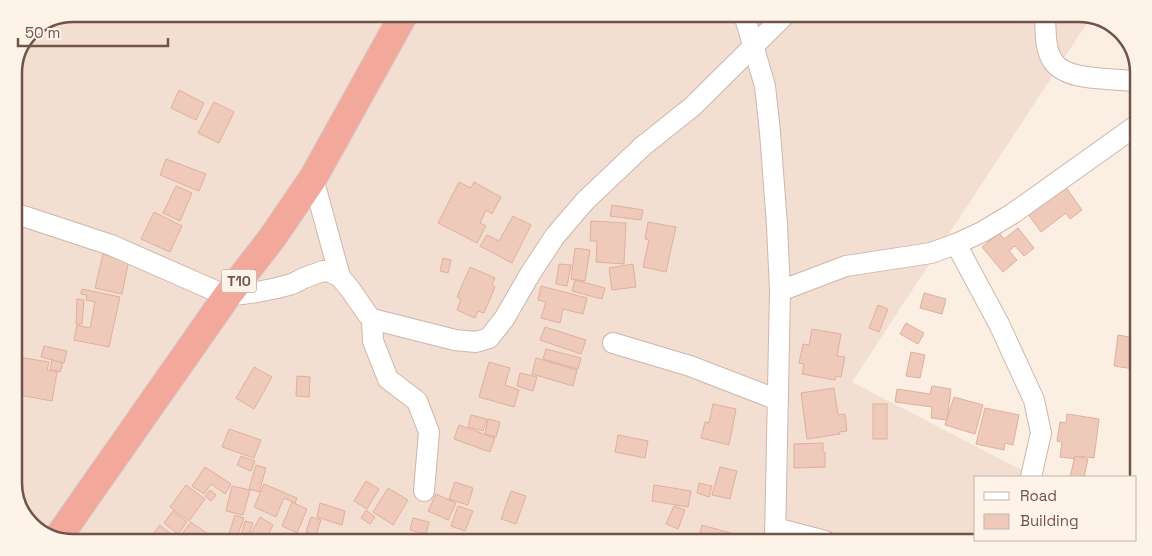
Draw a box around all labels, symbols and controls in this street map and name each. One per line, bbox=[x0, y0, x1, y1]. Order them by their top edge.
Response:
scale bar bbox=[18, 15, 168, 47]
text: 50 m bbox=[25, 23, 60, 42]
road number: T10 bbox=[222, 270, 256, 292]
legend bbox=[974, 476, 1137, 541]
text: Road bbox=[1020, 486, 1057, 505]
text: Building bbox=[1020, 511, 1079, 530]

